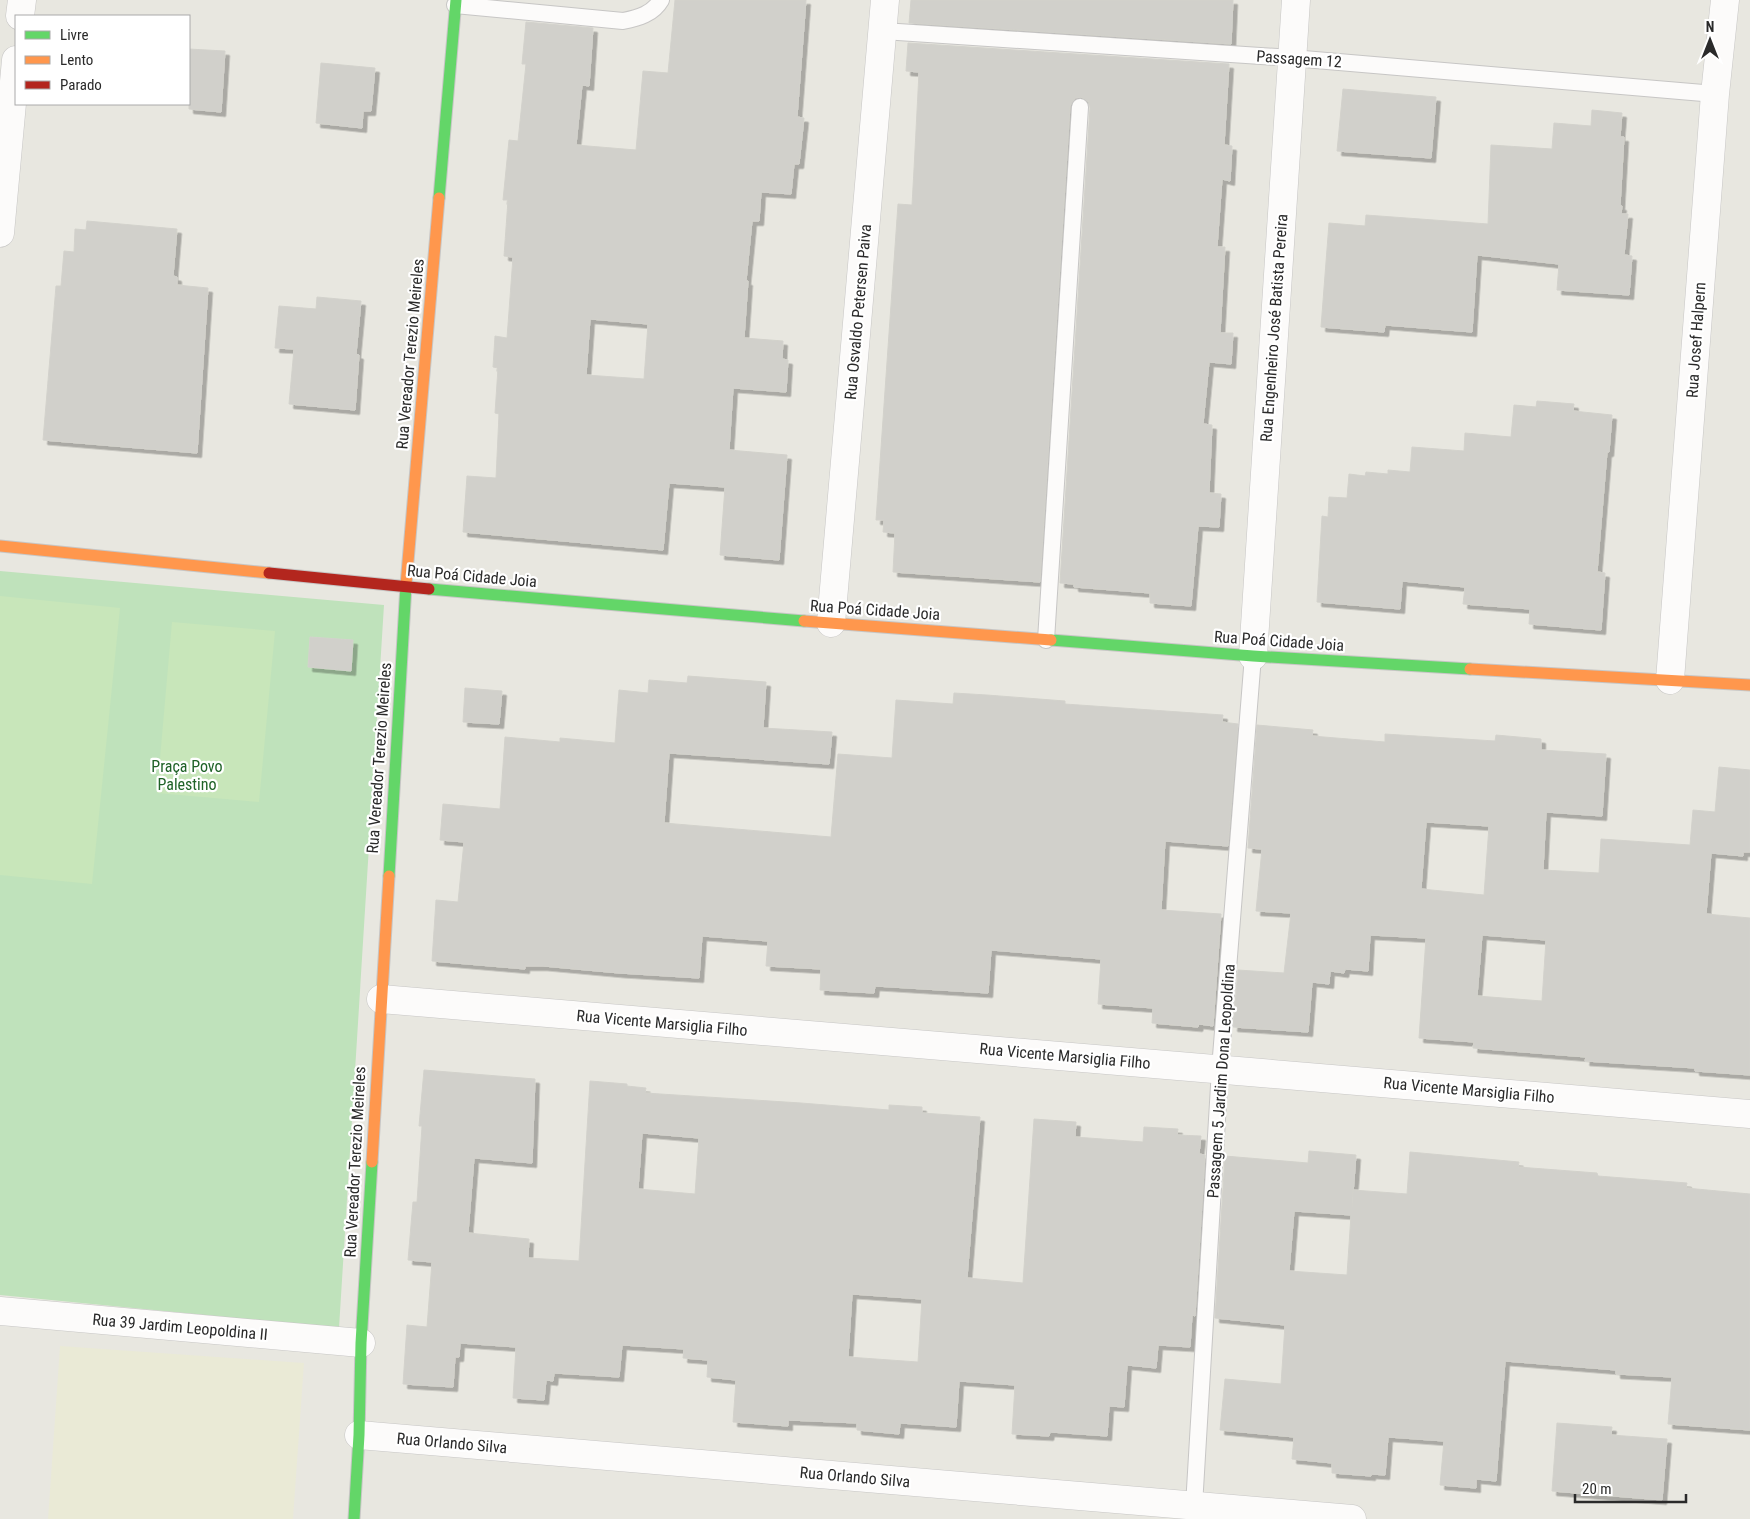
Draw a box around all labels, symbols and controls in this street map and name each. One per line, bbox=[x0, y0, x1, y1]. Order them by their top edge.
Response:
legend bbox=[15, 15, 190, 105]
north arrow bbox=[1685, 15, 1735, 65]
text: N bbox=[1706, 19, 1714, 35]
text: Livre bbox=[60, 26, 88, 44]
street label: Passagem 12 bbox=[1256, 47, 1342, 71]
text: Lento bbox=[60, 51, 93, 69]
text: Parado bbox=[60, 76, 102, 94]
street label: Rua Engenheiro José Batista Pereira bbox=[1257, 213, 1291, 443]
street label: Rua Osvaldo Petersen Paiva bbox=[841, 223, 875, 401]
street label: Rua Vereador Terezio Meireles bbox=[392, 258, 428, 450]
street label: Rua Josef Halpern bbox=[1682, 281, 1710, 399]
street label: Rua Poá Cidade Joia bbox=[406, 561, 538, 591]
street label: Rua Poá Cidade Joia bbox=[809, 596, 941, 624]
street label: Rua Poá Cidade Joia bbox=[1213, 627, 1345, 655]
street label: Rua Vereador Terezio Meireles bbox=[363, 662, 395, 854]
park label: Praça Povo Palestino bbox=[151, 757, 223, 794]
street label: Passagem 5 Jardim Dona Leopoldina bbox=[1203, 963, 1239, 1199]
street label: Rua Vicente Marsiglia Filho bbox=[576, 1006, 748, 1040]
street label: Rua Vicente Marsiglia Filho bbox=[979, 1039, 1151, 1073]
street label: Rua Vereador Terezio Meireles bbox=[341, 1066, 369, 1258]
street label: Rua Vicente Marsiglia Filho bbox=[1383, 1073, 1555, 1107]
street label: Rua 39 Jardim Leopoldina II bbox=[92, 1310, 268, 1344]
street label: Rua Orlando Silva bbox=[396, 1429, 508, 1457]
street label: Rua Orlando Silva bbox=[799, 1463, 911, 1491]
scale bar bbox=[1575, 1472, 1686, 1504]
text: 20 m bbox=[1582, 1480, 1612, 1498]

